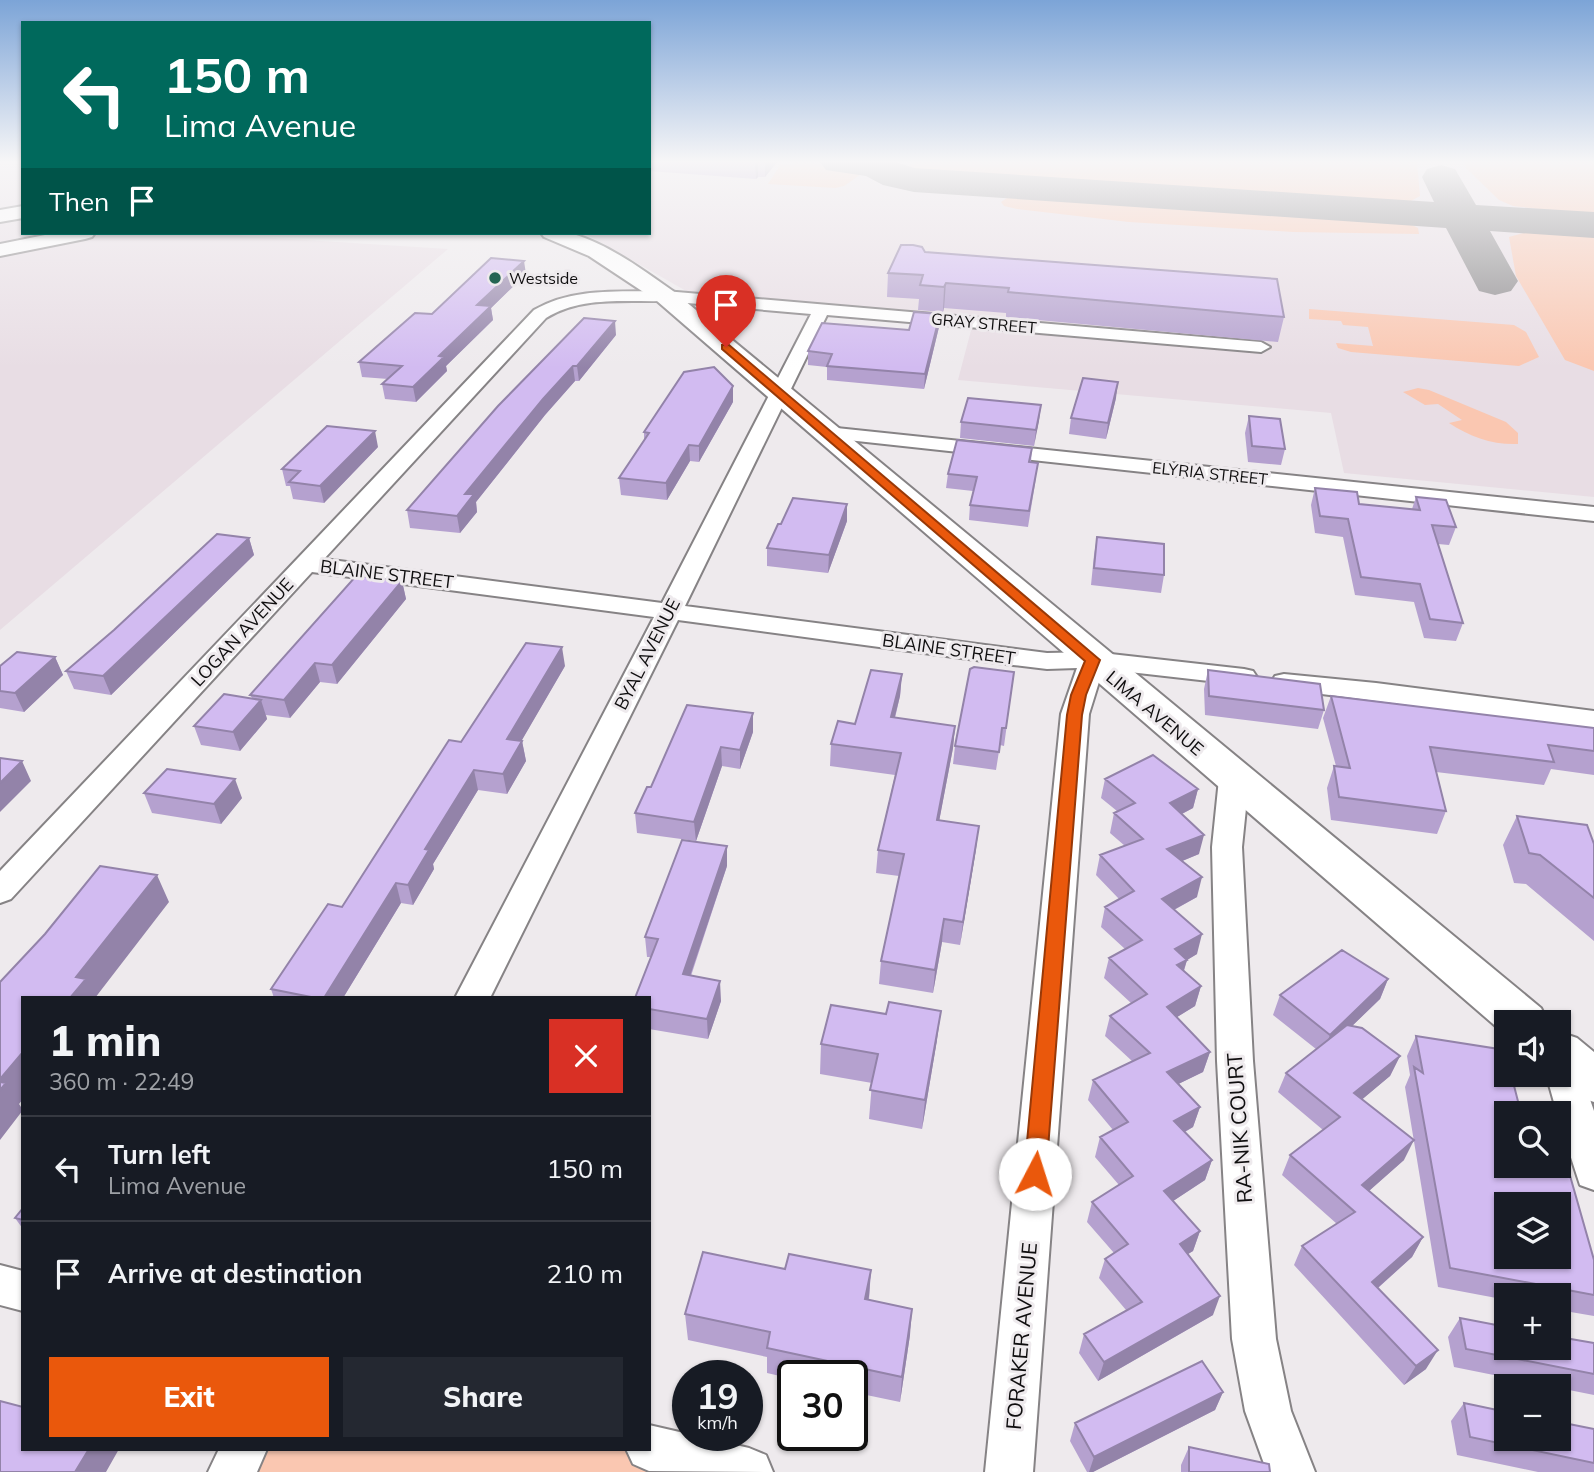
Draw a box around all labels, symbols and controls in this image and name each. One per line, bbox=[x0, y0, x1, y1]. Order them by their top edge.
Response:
text: 150 m bbox=[164, 44, 310, 105]
icon: left bbox=[49, 49, 140, 140]
text: Lima Avenue bbox=[164, 105, 356, 145]
icon: arrive bbox=[123, 182, 161, 220]
text: Then bbox=[49, 185, 109, 218]
place label: Westside bbox=[509, 268, 578, 288]
marker: Westside bbox=[487, 270, 503, 286]
pin bbox=[696, 275, 756, 347]
icon: arrive bbox=[707, 286, 745, 324]
street label: GRAY STREET bbox=[930, 308, 1038, 338]
street label: ELYRIA STREET bbox=[1151, 457, 1269, 489]
street label: BLAINE STREET bbox=[319, 554, 455, 594]
street label: LOGAN AVENUE bbox=[186, 573, 298, 691]
street label: BYAL AVENUE bbox=[609, 594, 685, 714]
street label: BLAINE STREET bbox=[881, 628, 1017, 670]
street label: LIMA AVENUE bbox=[1101, 665, 1209, 761]
map controls bbox=[1494, 1010, 1571, 1451]
button: sound bbox=[1494, 1010, 1571, 1087]
text: 1 min bbox=[49, 1014, 162, 1067]
button: close bbox=[549, 1019, 623, 1093]
street label: RA-NIK COURT bbox=[1221, 1052, 1257, 1204]
text: 360 m · 22:49 bbox=[49, 1067, 194, 1096]
button: search bbox=[1494, 1101, 1571, 1178]
position arrow bbox=[998, 1137, 1072, 1211]
text: Turn left bbox=[108, 1138, 210, 1171]
icon: left bbox=[49, 1150, 87, 1188]
text: 150 m bbox=[547, 1152, 623, 1185]
text: Lima Avenue bbox=[108, 1171, 246, 1200]
button: layers bbox=[1494, 1192, 1571, 1269]
street label: FORAKER AVENUE bbox=[1000, 1241, 1042, 1431]
icon: arrive bbox=[49, 1255, 87, 1293]
text: Arrive at destination bbox=[108, 1257, 363, 1290]
text: 210 m bbox=[547, 1257, 623, 1290]
button: + bbox=[1494, 1283, 1571, 1360]
button: Exit bbox=[49, 1357, 329, 1437]
button: Share bbox=[343, 1357, 623, 1437]
speed limit sign: 30 bbox=[777, 1360, 868, 1451]
text: 19 bbox=[696, 1374, 739, 1418]
button: − bbox=[1494, 1374, 1571, 1451]
text: km/h bbox=[697, 1411, 738, 1434]

